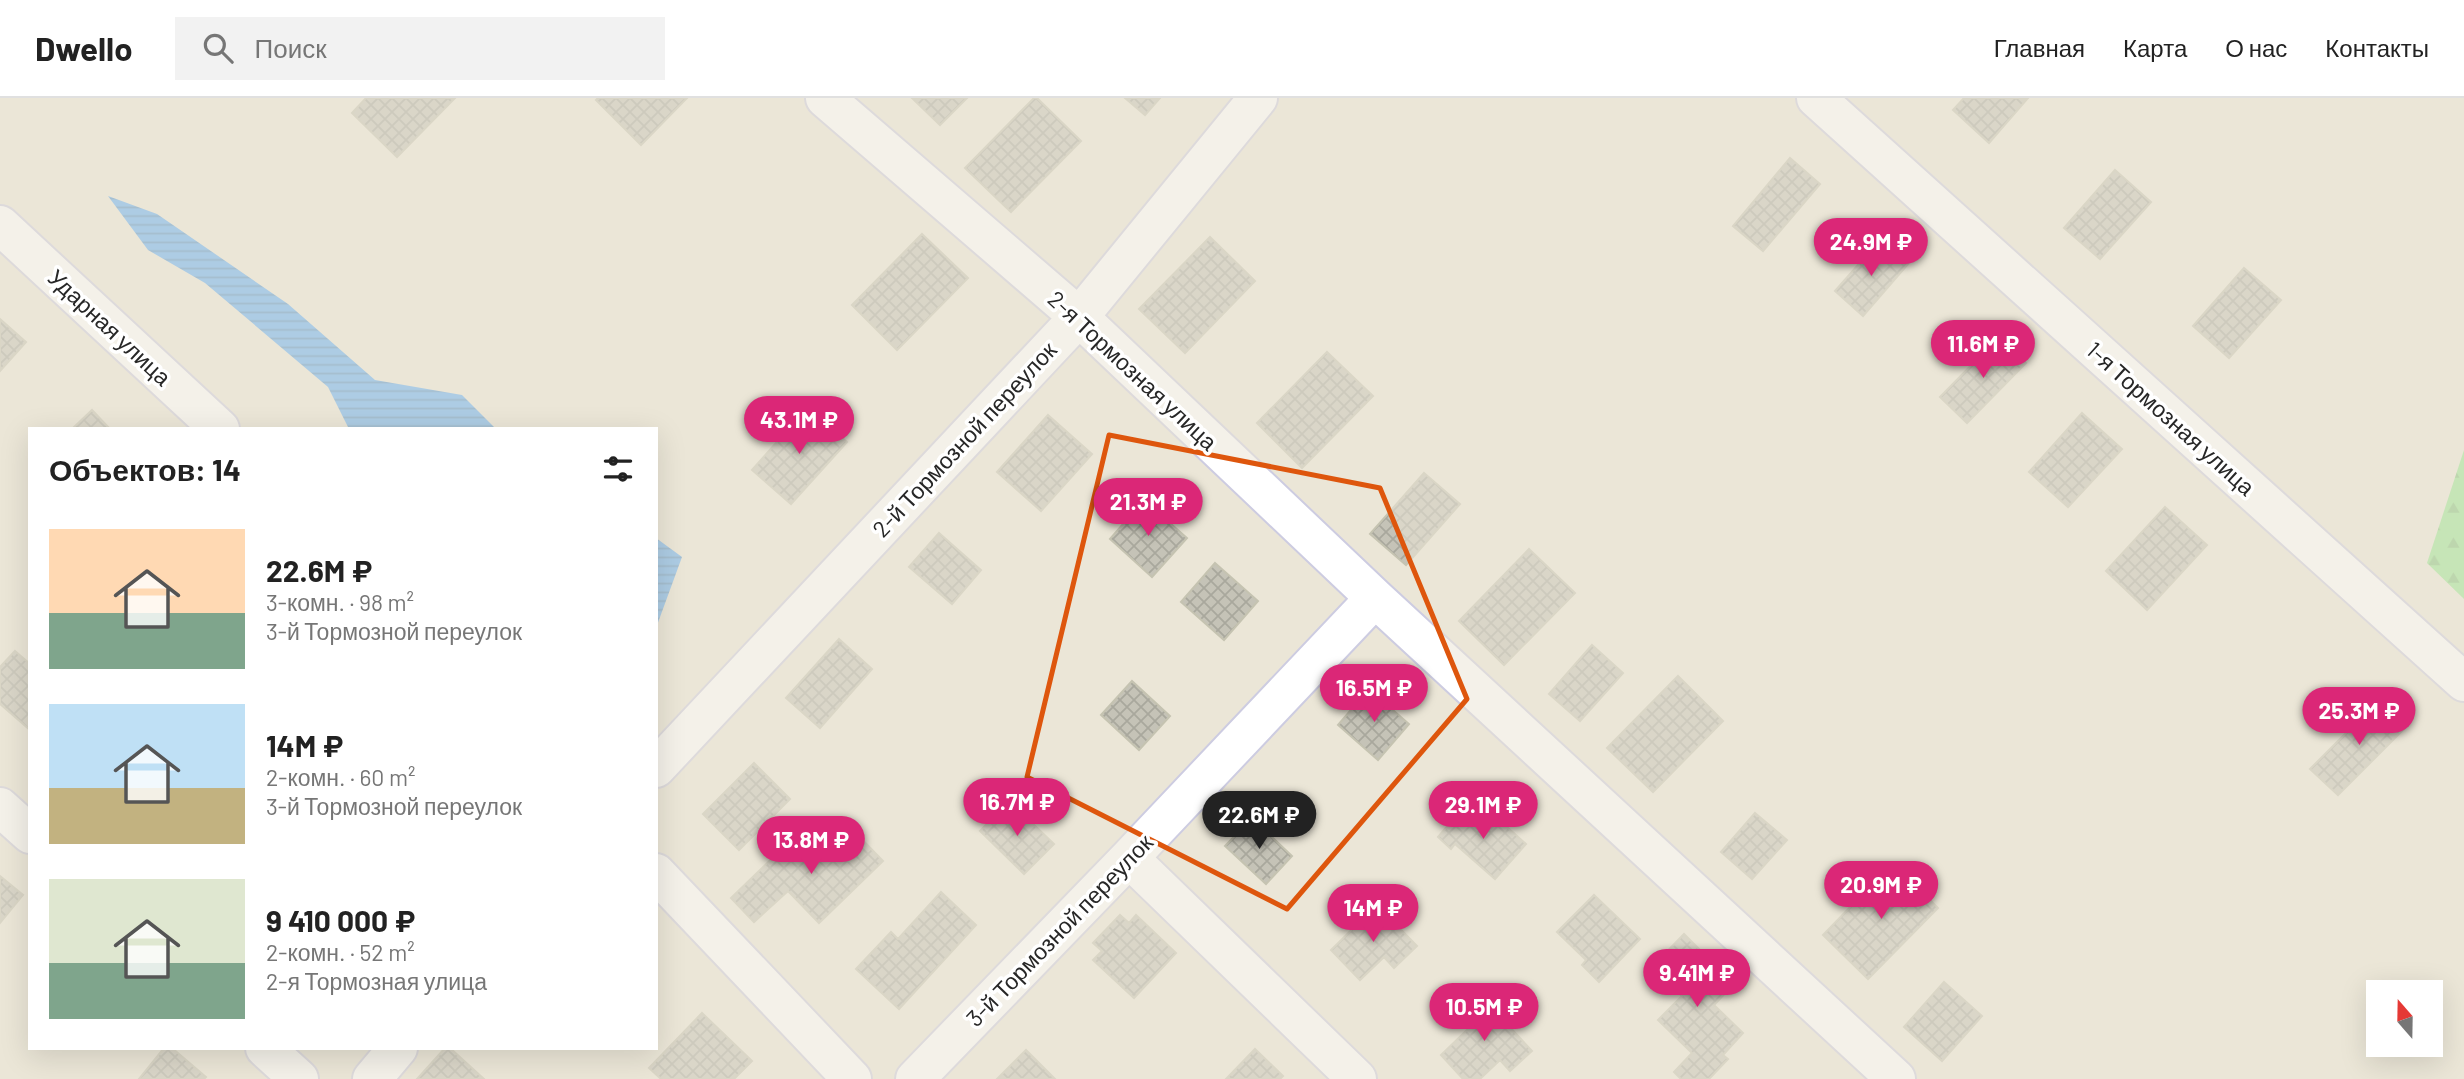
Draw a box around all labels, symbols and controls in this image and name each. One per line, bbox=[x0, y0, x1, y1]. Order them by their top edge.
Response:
search box bbox=[175, 17, 665, 80]
text: Dwello bbox=[35, 28, 133, 68]
icon: search bbox=[199, 29, 237, 67]
text: Поиск bbox=[255, 32, 327, 63]
text: Главная bbox=[1994, 33, 2085, 62]
text: Карта bbox=[2123, 33, 2187, 62]
text: О нас bbox=[2225, 33, 2287, 62]
text: Контакты bbox=[2325, 33, 2429, 62]
pin: 24.9M ₽ bbox=[1806, 218, 1936, 278]
text: 24.9M ₽ bbox=[1830, 227, 1912, 255]
street label: Ударная улица bbox=[43, 263, 177, 391]
street label: 2-я Тормозная улица bbox=[1043, 284, 1223, 456]
pin: 11.6M ₽ bbox=[1918, 320, 2048, 380]
text: 11.6M ₽ bbox=[1947, 329, 2019, 357]
street label: 2-й Тормозной переулок bbox=[866, 335, 1062, 542]
street label: 1-я Тормозная улица bbox=[2081, 335, 2261, 501]
pin: 43.1M ₽ bbox=[734, 396, 864, 456]
text: 43.1M ₽ bbox=[760, 405, 838, 433]
icon: filters bbox=[599, 450, 637, 488]
text: Объектов: 14 bbox=[49, 451, 241, 487]
pin: 21.3M ₽ bbox=[1083, 478, 1213, 538]
text: 21.3M ₽ bbox=[1110, 487, 1186, 515]
text: 22.6M ₽ bbox=[266, 552, 372, 588]
icon: home bbox=[105, 557, 189, 641]
text: 3-комн. · 98 m² bbox=[266, 588, 414, 616]
text: 3-й Тормозной переулок bbox=[266, 617, 522, 645]
pin: 16.5M ₽ bbox=[1309, 664, 1439, 724]
text: 16.5M ₽ bbox=[1336, 673, 1412, 701]
pin: 25.3M ₽ bbox=[2294, 688, 2424, 747]
text: 25.3M ₽ bbox=[2318, 696, 2400, 724]
text: 14M ₽ bbox=[266, 727, 343, 763]
icon: home bbox=[105, 732, 189, 816]
text: 2-комн. · 60 m² bbox=[266, 763, 415, 791]
pin: 16.7M ₽ bbox=[952, 778, 1082, 838]
pin: 29.1M ₽ bbox=[1418, 782, 1548, 841]
text: 16.7M ₽ bbox=[979, 787, 1055, 815]
text: 29.1M ₽ bbox=[1445, 790, 1521, 818]
text: 3-й Тормозной переулок bbox=[266, 792, 522, 820]
pin: 22.6M ₽ bbox=[1194, 792, 1324, 851]
text: 22.6M ₽ bbox=[1218, 800, 1300, 828]
pin: 13.8M ₽ bbox=[746, 816, 876, 876]
text: 13.8M ₽ bbox=[773, 825, 849, 853]
street label: 3-й Тормозной переулок bbox=[960, 827, 1159, 1032]
pin: 20.9M ₽ bbox=[1816, 862, 1946, 921]
text: 20.9M ₽ bbox=[1840, 870, 1922, 898]
pin: 14M ₽ bbox=[1324, 884, 1422, 944]
text: 14M ₽ bbox=[1343, 893, 1403, 921]
text: 9 410 000 ₽ bbox=[266, 902, 415, 938]
icon: home bbox=[105, 907, 189, 991]
text: 2-комн. · 52 m² bbox=[266, 938, 415, 966]
pin: 9.41M ₽ bbox=[1632, 950, 1762, 1009]
text: 9.41M ₽ bbox=[1659, 958, 1735, 986]
text: 2-я Тормозная улица bbox=[266, 967, 487, 995]
north arrow bbox=[2366, 980, 2443, 1057]
map controls bbox=[2366, 980, 2443, 1057]
pin: 10.5M ₽ bbox=[1419, 984, 1549, 1043]
text: 10.5M ₽ bbox=[1445, 992, 1523, 1020]

